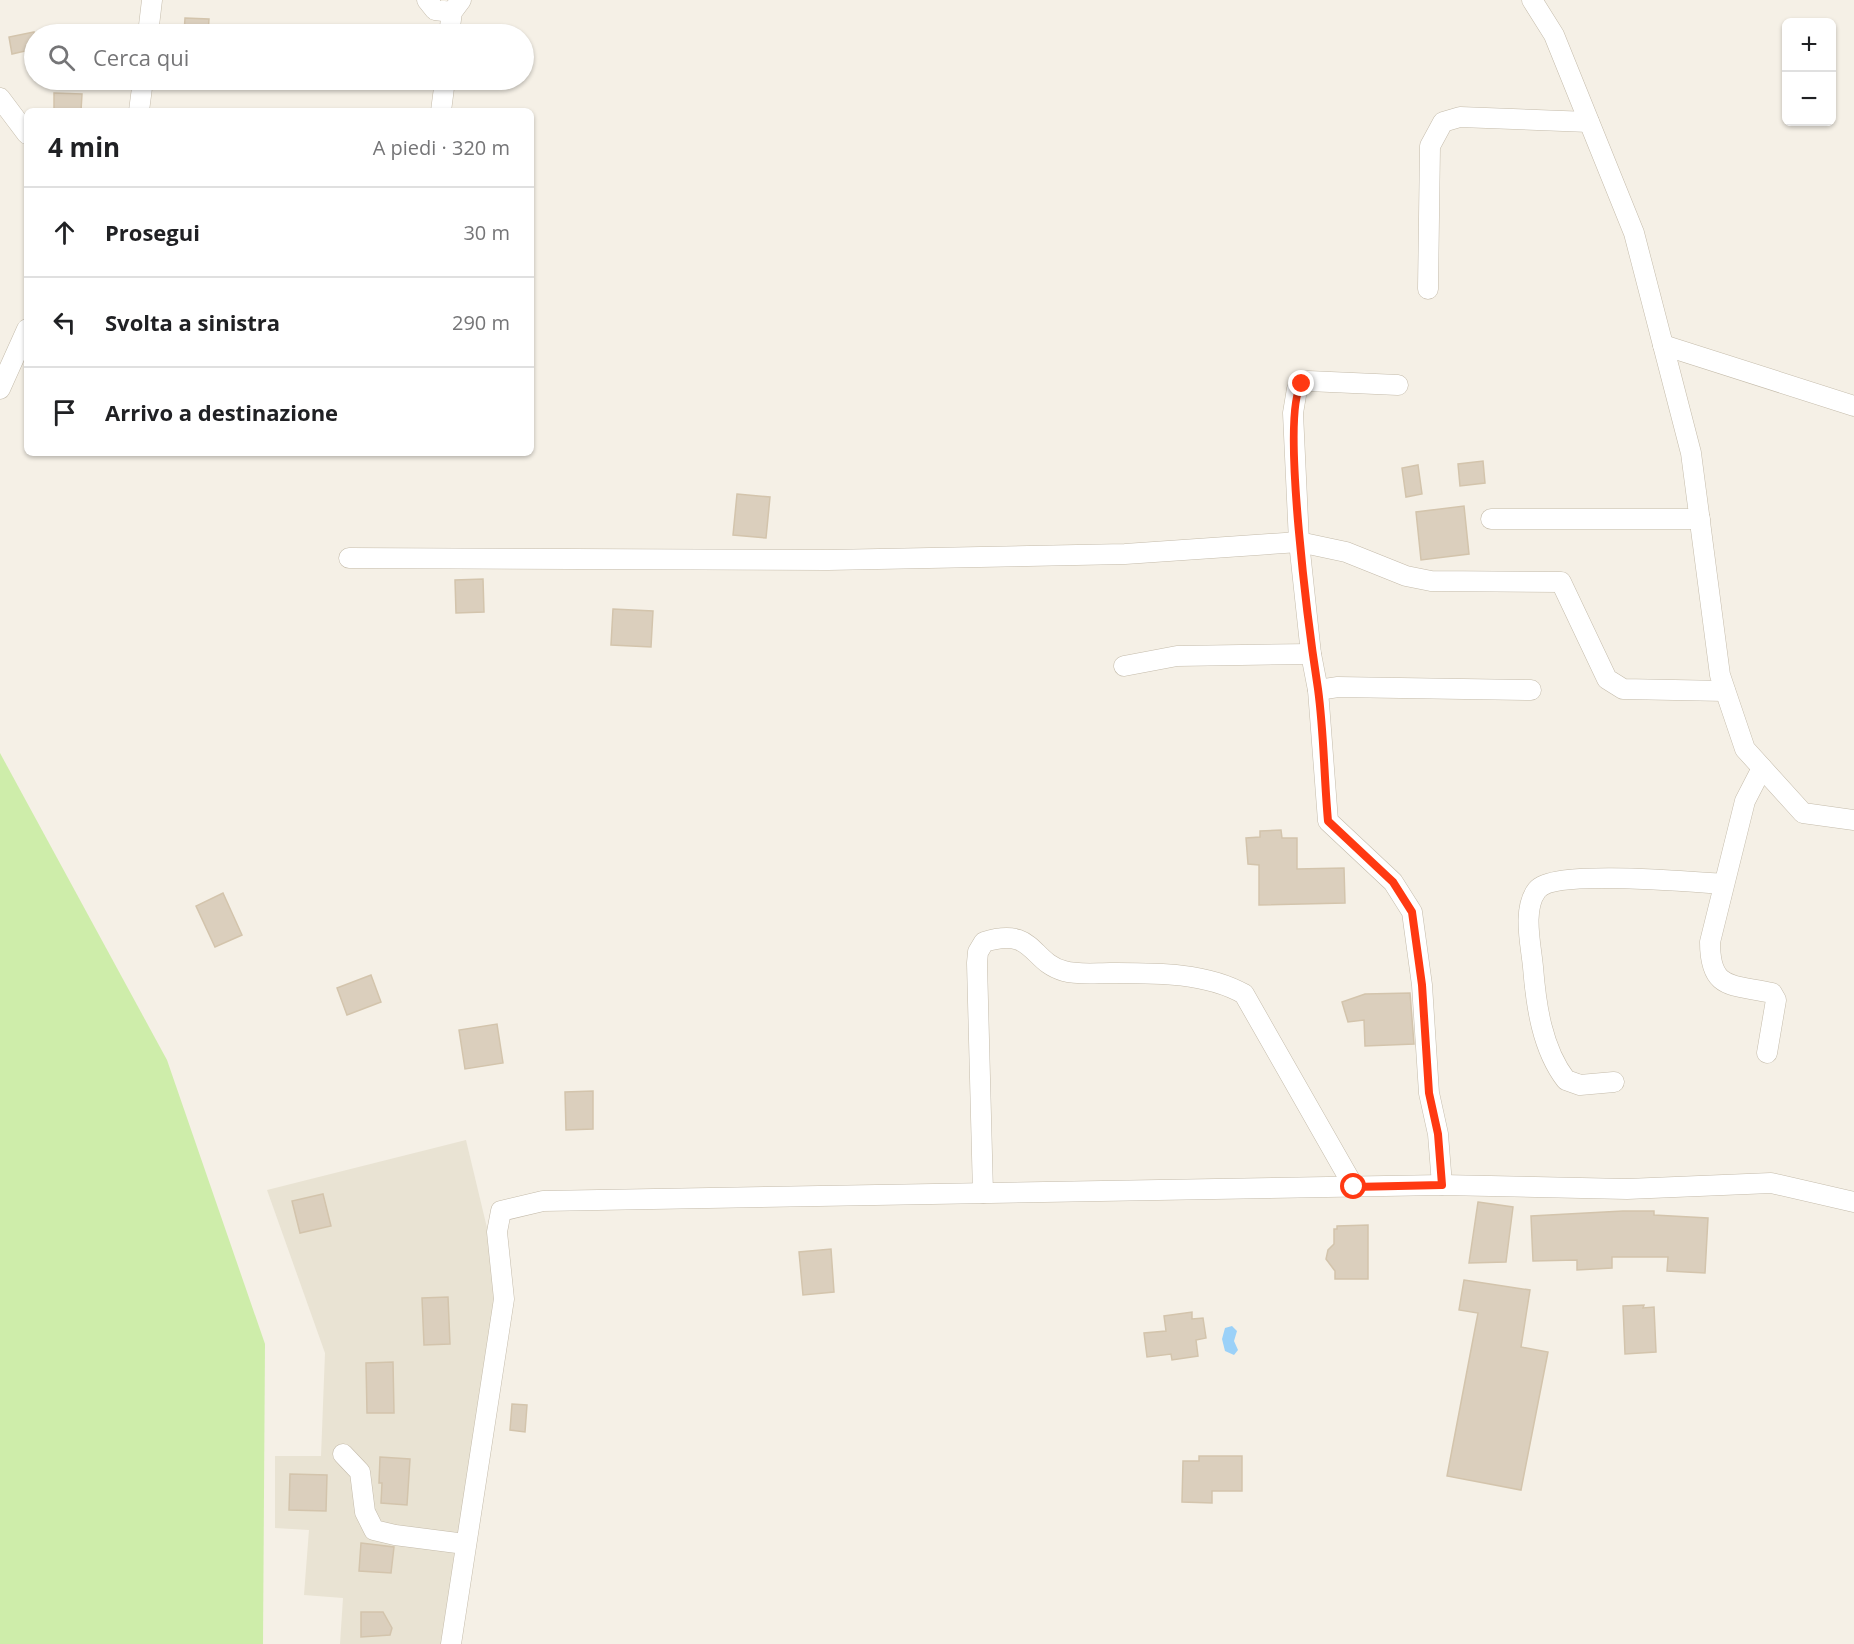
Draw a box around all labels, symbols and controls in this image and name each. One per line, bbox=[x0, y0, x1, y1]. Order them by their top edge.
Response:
map controls bbox=[1782, 18, 1836, 126]
button: + bbox=[1782, 18, 1836, 72]
search box bbox=[24, 24, 534, 90]
icon: search bbox=[45, 41, 78, 74]
text: Cerca qui bbox=[93, 42, 189, 72]
button: − bbox=[1782, 72, 1836, 126]
text: 4 min bbox=[48, 129, 120, 165]
text: A piedi · 320 m bbox=[373, 134, 510, 161]
icon: ahead bbox=[48, 216, 81, 249]
text: Prosegui bbox=[105, 217, 200, 247]
text: 30 m bbox=[463, 219, 510, 246]
icon: left bbox=[48, 306, 81, 339]
text: Svolta a sinistra bbox=[105, 307, 280, 337]
text: 290 m bbox=[452, 309, 510, 336]
route end bbox=[1288, 370, 1314, 396]
icon: arrive bbox=[48, 396, 81, 429]
text: Arrivo a destinazione bbox=[105, 397, 338, 427]
route start bbox=[1340, 1173, 1366, 1199]

